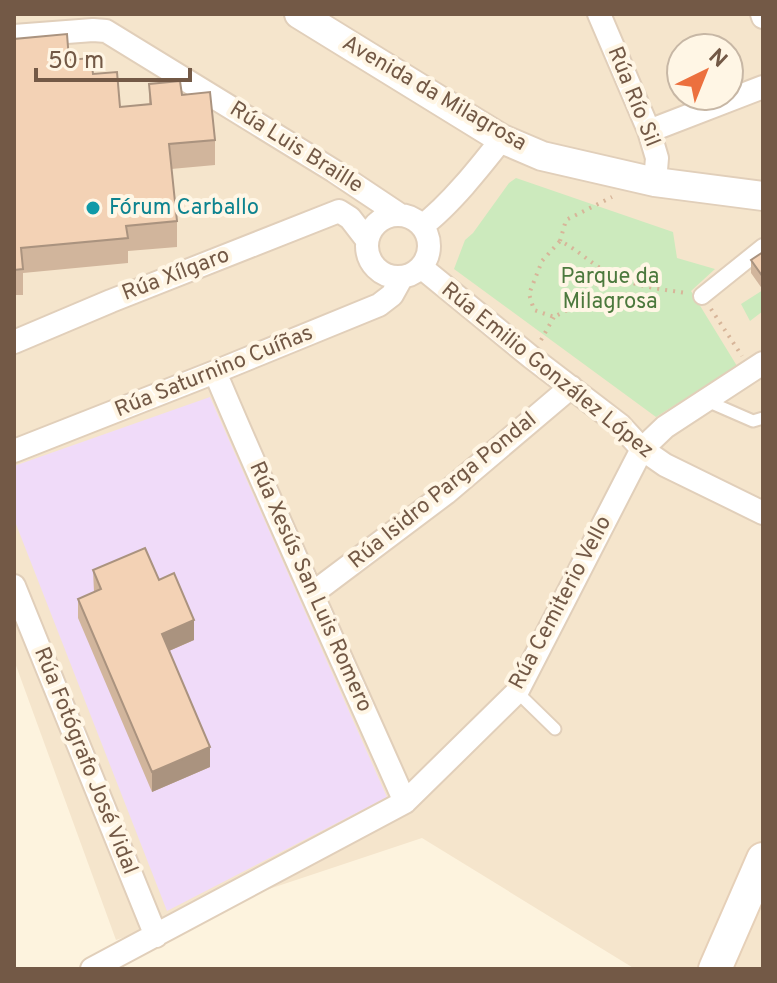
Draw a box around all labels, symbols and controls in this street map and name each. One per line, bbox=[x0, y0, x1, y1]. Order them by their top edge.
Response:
street label: Avenida da Milagrosa bbox=[337, 30, 531, 158]
scale bar bbox=[36, 32, 190, 82]
north arrow bbox=[665, 32, 745, 112]
street label: Rúa Río Sil bbox=[601, 43, 665, 151]
text: N bbox=[702, 44, 732, 74]
text: 50 m bbox=[48, 47, 104, 77]
street label: Rúa Luis Braille bbox=[224, 96, 368, 200]
place label: Fórum Carballo bbox=[109, 195, 259, 222]
marker: Fórum Carballo bbox=[84, 199, 102, 217]
street label: Rúa Xílgaro bbox=[119, 242, 233, 308]
park label: Parque da Milagrosa bbox=[561, 264, 659, 316]
street label: Rúa Emilio González López bbox=[435, 277, 659, 465]
street label: Rúa Saturnino Cuíñas bbox=[111, 320, 317, 424]
street label: Rúa Isidro Parga Pondal bbox=[344, 407, 542, 575]
street label: Rúa Xesús San Luis Romero bbox=[242, 457, 378, 717]
street label: Rúa Cemiterio Vello bbox=[504, 512, 618, 694]
street label: Rúa Fotógrafo José Vidal bbox=[27, 643, 143, 879]

